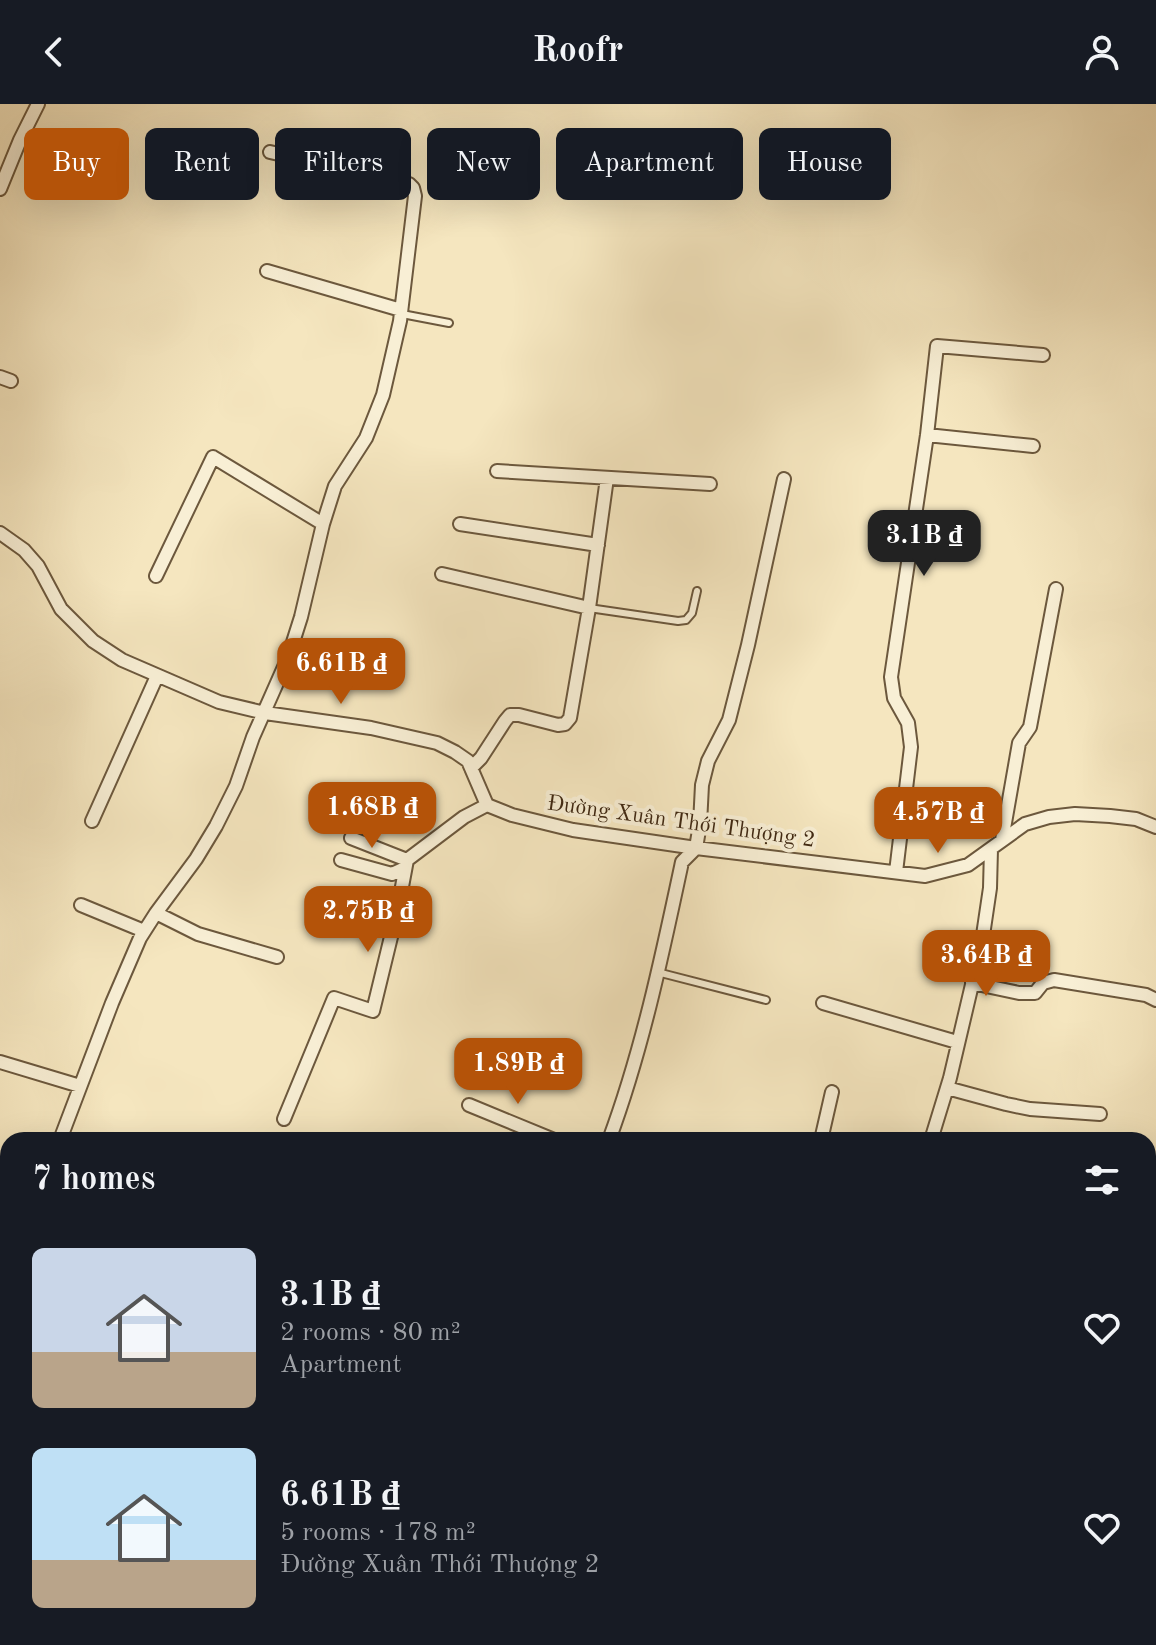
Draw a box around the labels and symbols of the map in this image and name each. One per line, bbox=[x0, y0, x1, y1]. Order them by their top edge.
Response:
pin: 3.1B ₫ bbox=[859, 510, 989, 578]
pin: 6.61B ₫ bbox=[267, 638, 415, 706]
pin: 1.68B ₫ bbox=[298, 782, 446, 850]
pin: 4.57B ₫ bbox=[864, 787, 1012, 855]
street label: Đường Xuân Thới Thượng 2 bbox=[546, 792, 816, 852]
pin: 2.75B ₫ bbox=[294, 886, 442, 954]
pin: 3.64B ₫ bbox=[912, 930, 1060, 998]
pin: 1.89B ₫ bbox=[444, 1038, 592, 1106]

